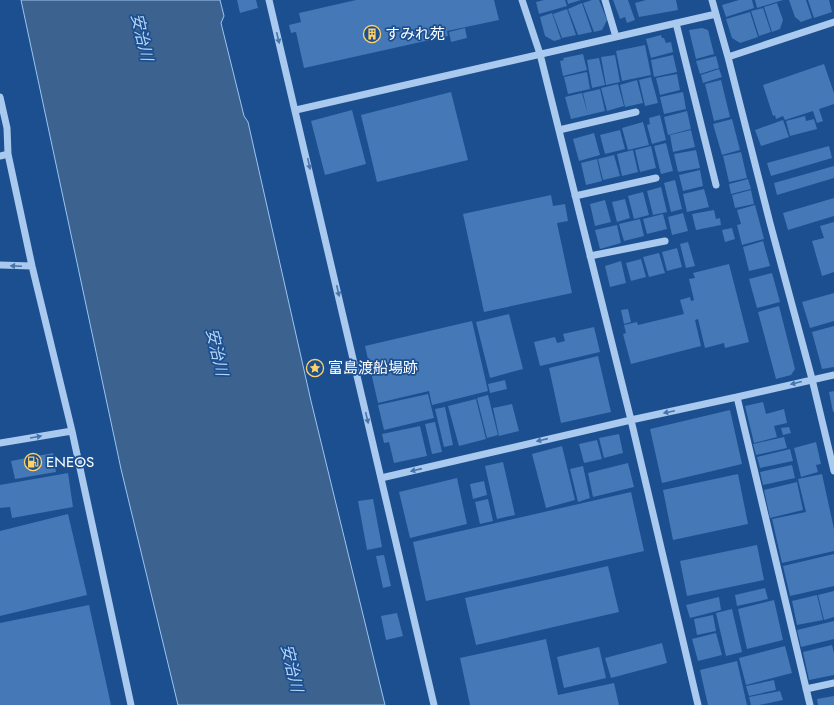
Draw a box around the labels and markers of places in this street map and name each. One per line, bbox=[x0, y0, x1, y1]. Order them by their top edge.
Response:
place label: すみれ苑 bbox=[385, 23, 445, 45]
building icon: すみれ苑 bbox=[362, 24, 382, 44]
place label: 富島渡船場跡 bbox=[328, 357, 418, 379]
place icon: 富島渡船場跡 bbox=[305, 358, 325, 378]
place label: ENEOS bbox=[46, 451, 94, 473]
fuel station icon: ENEOS bbox=[23, 452, 43, 472]

